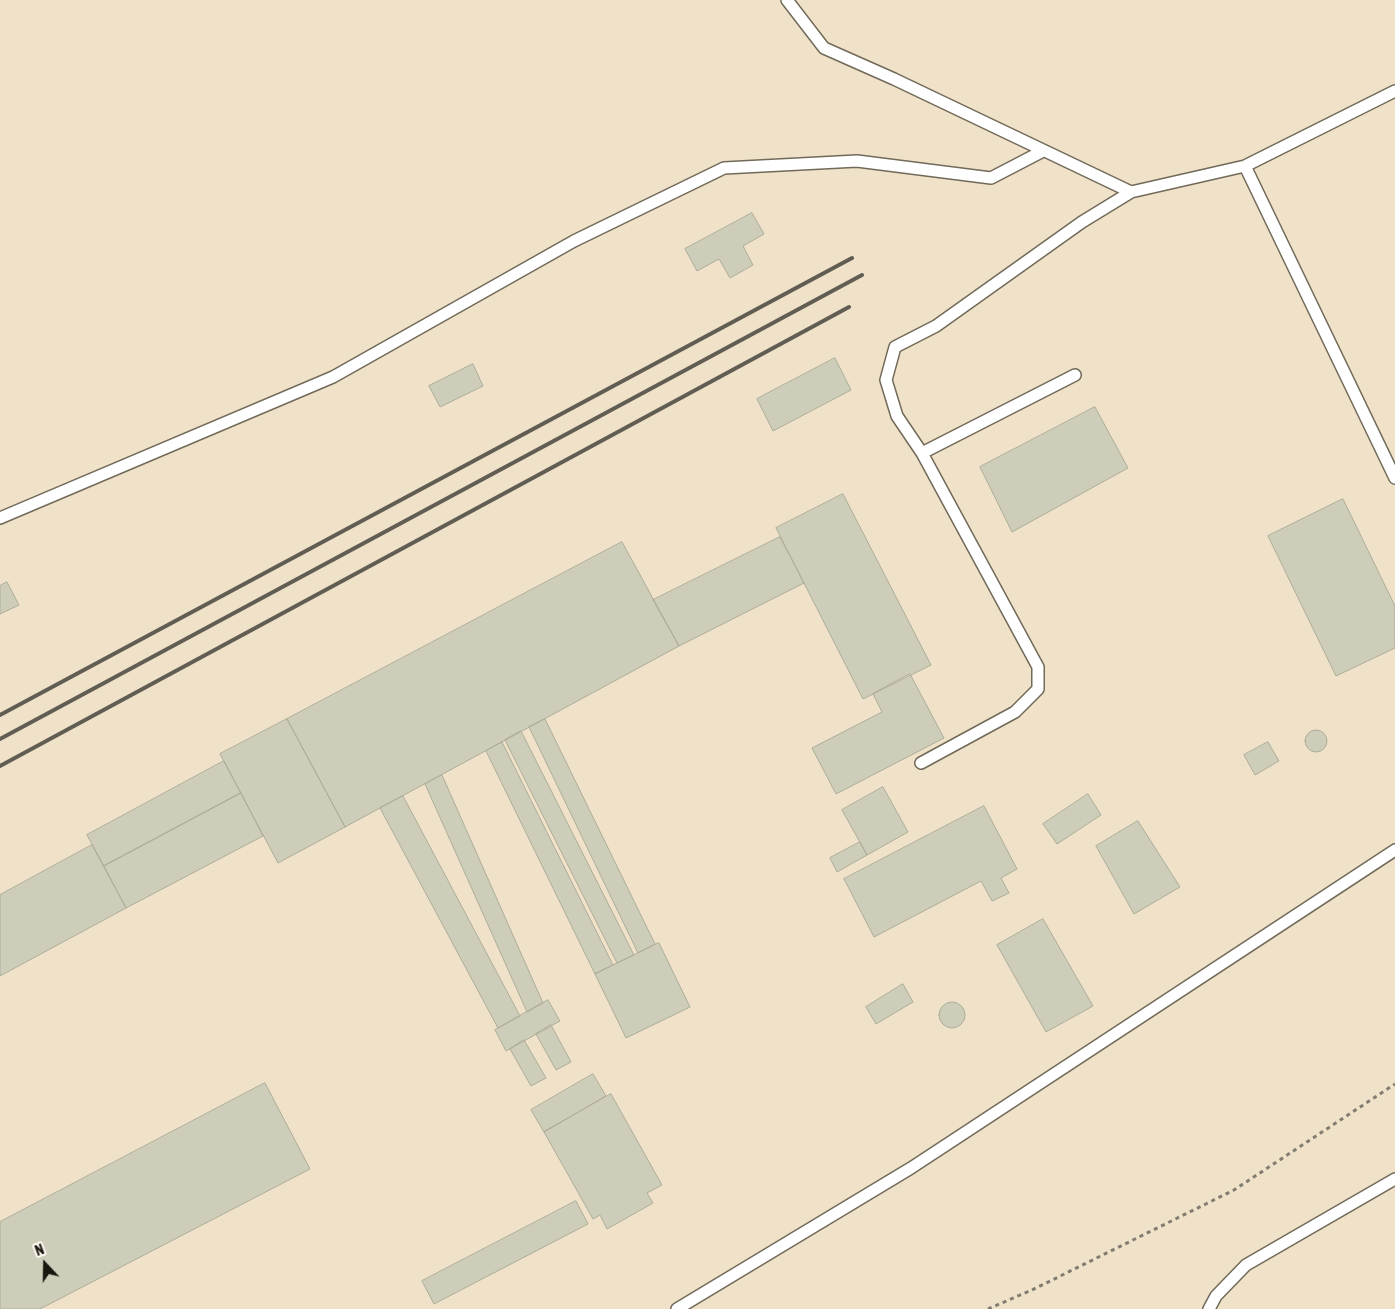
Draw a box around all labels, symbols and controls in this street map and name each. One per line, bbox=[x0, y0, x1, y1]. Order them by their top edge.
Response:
north arrow bbox=[20, 1239, 70, 1289]
text: N bbox=[33, 1241, 46, 1259]

